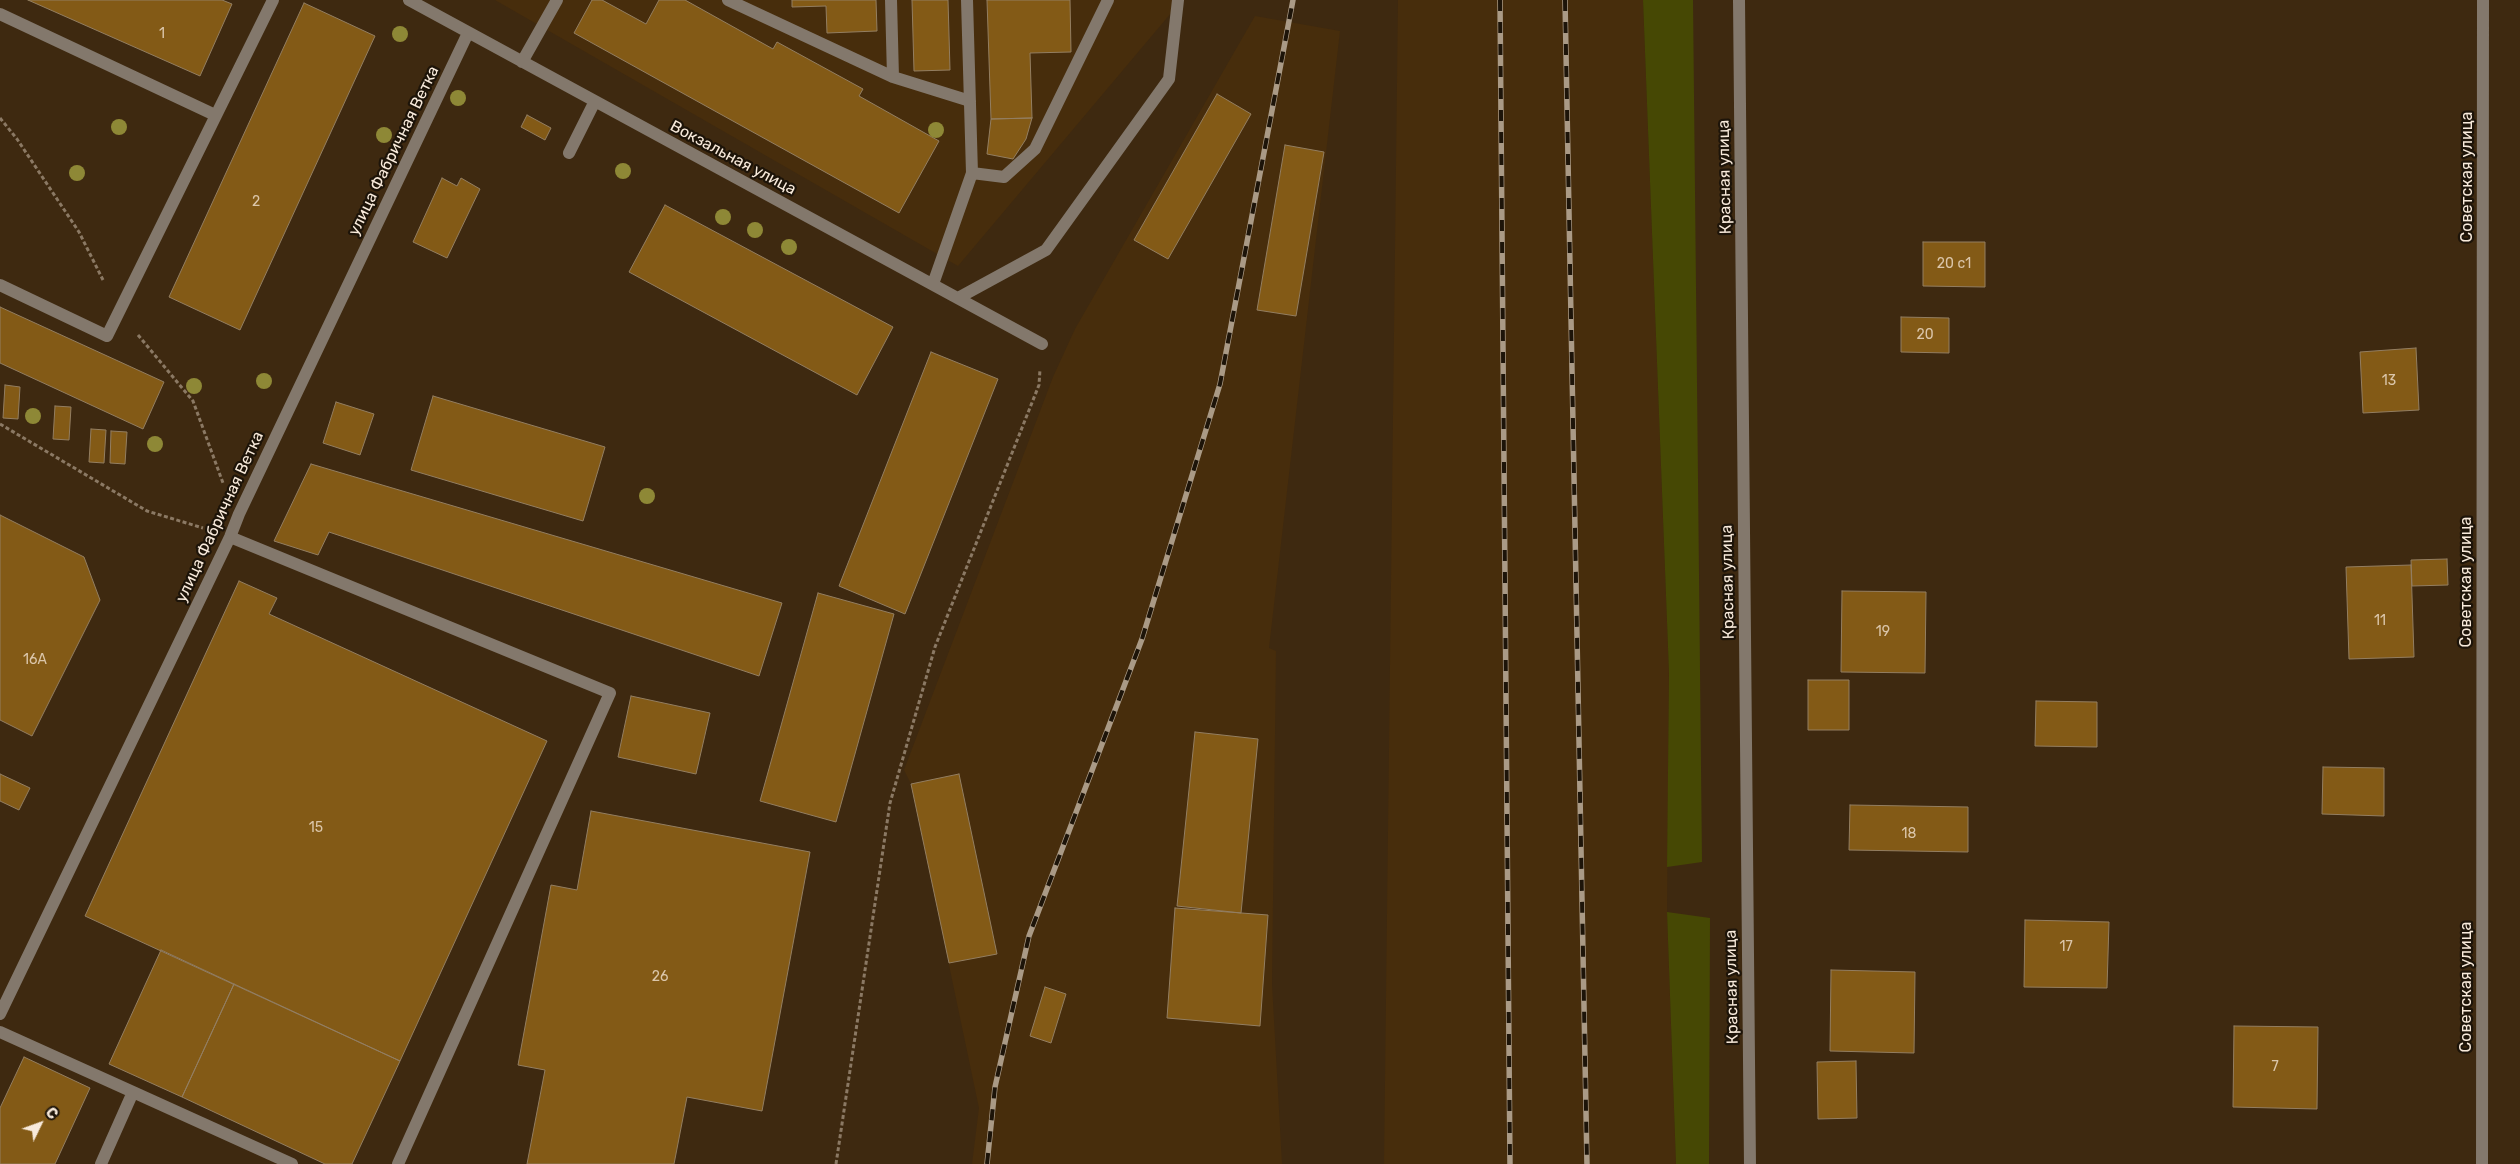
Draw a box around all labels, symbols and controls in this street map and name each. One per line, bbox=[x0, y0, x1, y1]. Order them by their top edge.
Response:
house number: 1 bbox=[159, 26, 165, 42]
street label: улица Фабричная Ветка bbox=[345, 63, 443, 239]
street label: Советская улица bbox=[2457, 112, 2477, 242]
street label: Вокзальная улица bbox=[667, 117, 799, 199]
street label: Красная улица bbox=[1714, 120, 1736, 234]
house number: 2 bbox=[252, 194, 260, 210]
house number: 20 с1 bbox=[1937, 256, 1971, 272]
house number: 20 bbox=[1916, 327, 1934, 343]
house number: 13 bbox=[2382, 373, 2396, 389]
street label: улица Фабричная Ветка bbox=[172, 429, 268, 605]
street label: Советская улица bbox=[2456, 517, 2476, 647]
street label: Красная улица bbox=[1717, 525, 1739, 639]
house number: 11 bbox=[2374, 613, 2386, 629]
house number: 19 bbox=[1876, 624, 1890, 640]
house number: 16А bbox=[23, 652, 47, 668]
house number: 15 bbox=[309, 820, 323, 836]
house number: 18 bbox=[1902, 826, 1916, 842]
street label: Советская улица bbox=[2456, 922, 2476, 1052]
street label: Красная улица bbox=[1721, 930, 1743, 1044]
house number: 17 bbox=[2059, 939, 2073, 955]
house number: 26 bbox=[652, 969, 668, 985]
house number: 7 bbox=[2271, 1059, 2279, 1075]
north arrow bbox=[15, 1099, 65, 1149]
text: С bbox=[42, 1104, 61, 1123]

